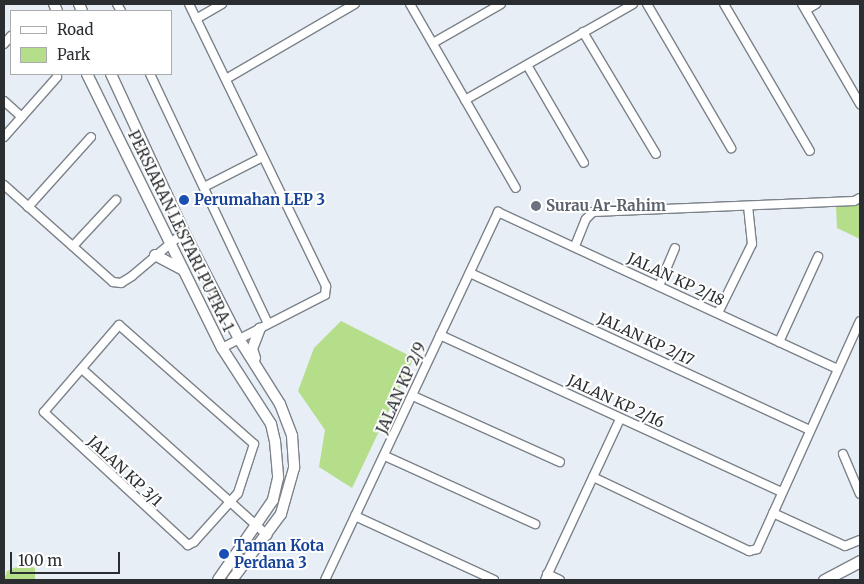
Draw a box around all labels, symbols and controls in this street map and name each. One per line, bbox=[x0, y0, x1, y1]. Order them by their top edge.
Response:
legend bbox=[10, 10, 172, 75]
text: Road bbox=[57, 20, 93, 39]
text: Park bbox=[57, 45, 90, 64]
street label: PERSIARAN LESTARI PUTRA 1 bbox=[124, 127, 238, 335]
place label: Perumahan LEP 3 bbox=[194, 191, 325, 209]
marker: Perumahan LEP 3 bbox=[178, 194, 190, 206]
place label: Surau Ar-Rahim bbox=[546, 197, 666, 215]
marker: Surau Ar-Rahim bbox=[530, 200, 542, 212]
street label: JALAN KP 2/18 bbox=[625, 249, 727, 309]
street label: JALAN KP 2/17 bbox=[595, 309, 697, 369]
street label: JALAN KP 2/9 bbox=[373, 339, 429, 437]
street label: JALAN KP 2/16 bbox=[565, 371, 667, 431]
street label: JALAN KP 3/1 bbox=[84, 432, 166, 510]
place label: Taman Kota Perdana 3 bbox=[234, 536, 324, 571]
scale bar bbox=[12, 542, 122, 574]
marker: Taman Kota Perdana 3 bbox=[218, 548, 230, 560]
text: 100 m bbox=[18, 551, 62, 570]

